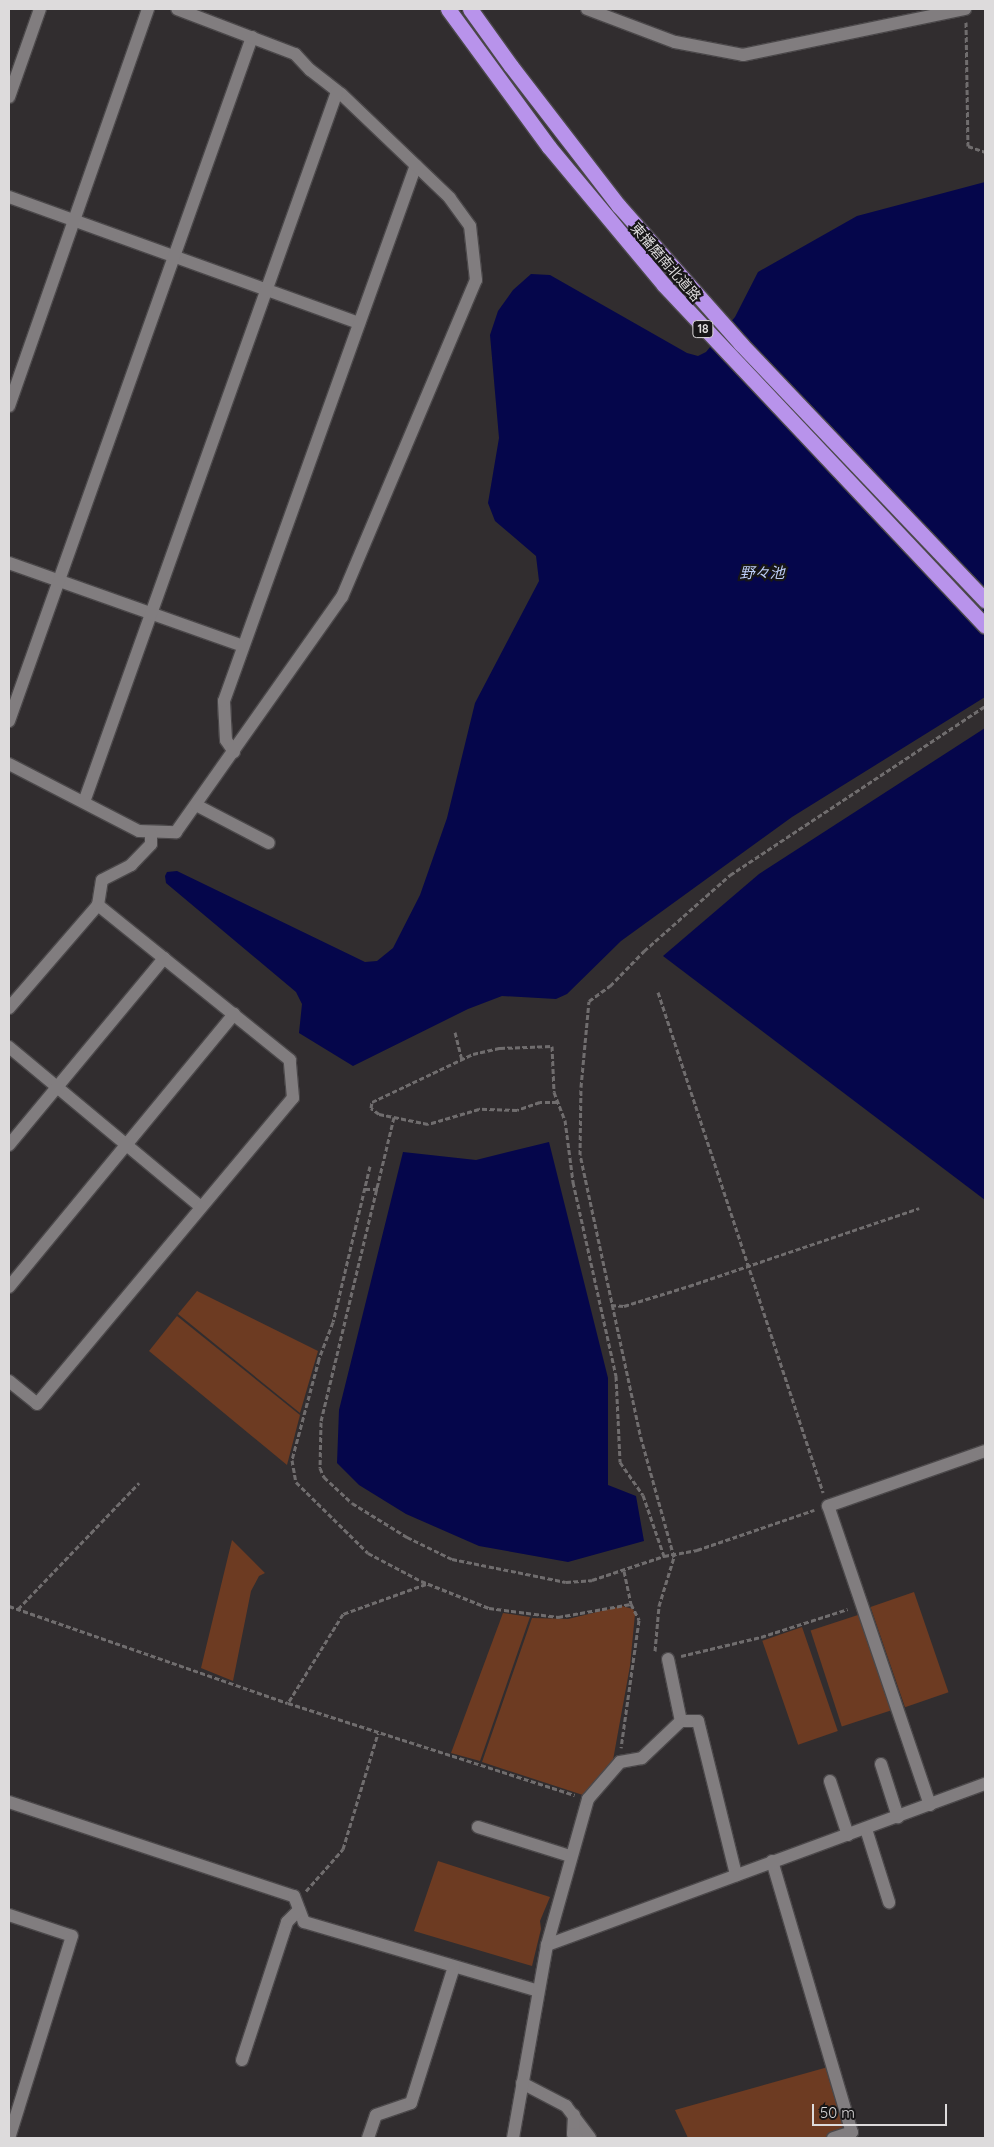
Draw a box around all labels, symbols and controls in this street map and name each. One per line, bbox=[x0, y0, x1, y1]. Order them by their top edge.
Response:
street label: 東播磨南北道路 bbox=[628, 220, 704, 304]
road number: 18 bbox=[692, 320, 714, 338]
water label: 野々池 bbox=[740, 564, 784, 582]
scale bar bbox=[814, 2094, 949, 2126]
text: 50 m bbox=[820, 2103, 855, 2122]

